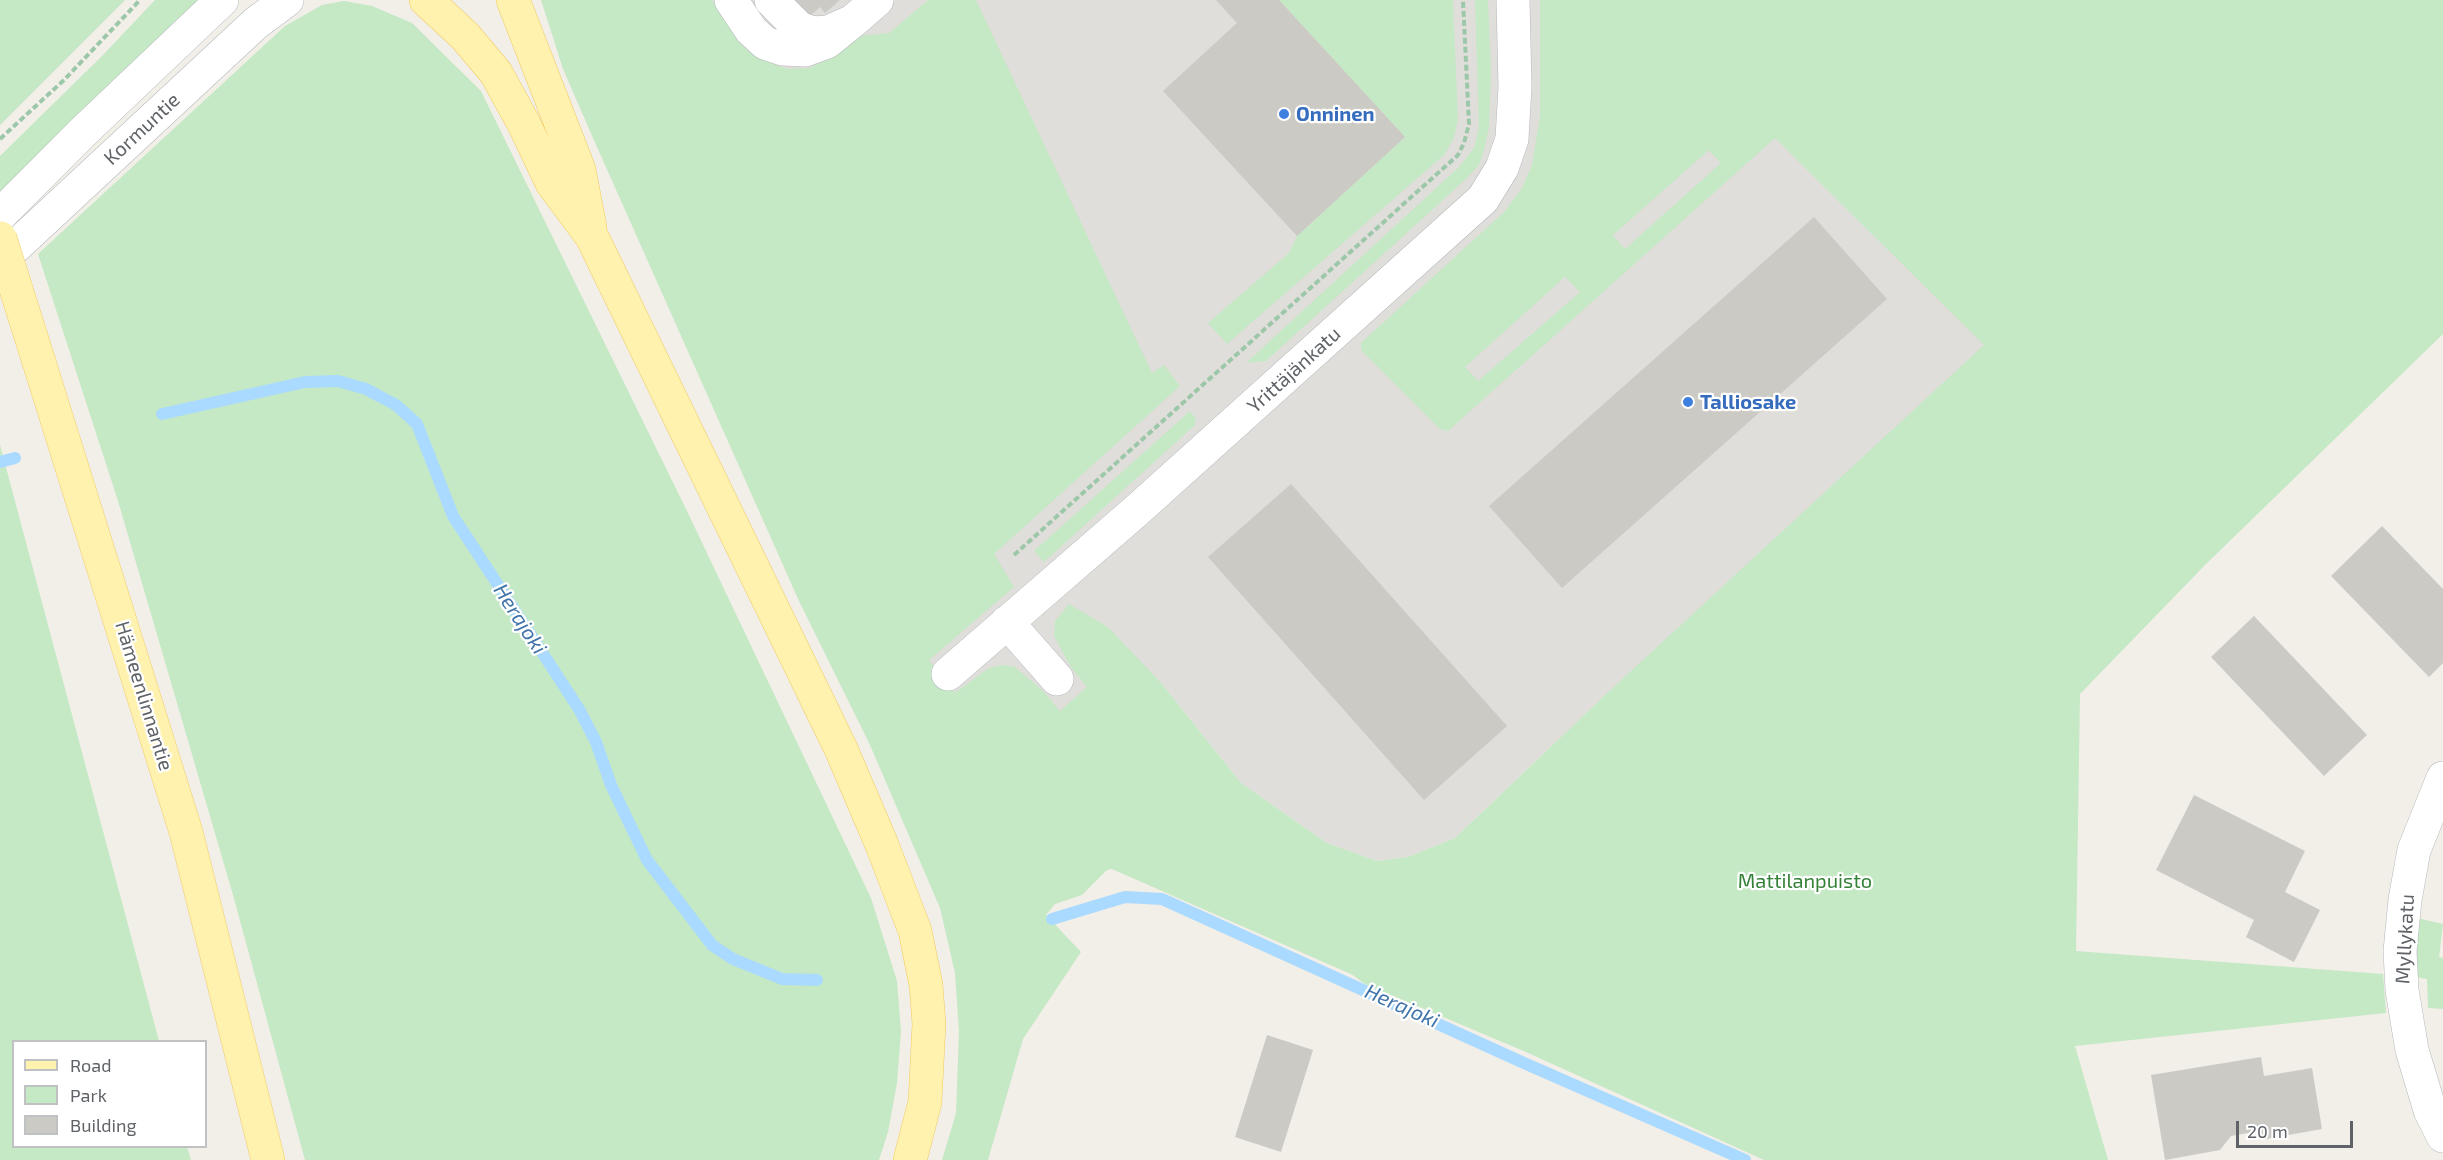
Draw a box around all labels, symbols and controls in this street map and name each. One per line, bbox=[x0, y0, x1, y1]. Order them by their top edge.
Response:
street label: Kormuntie bbox=[99, 88, 185, 170]
place label: Onninen bbox=[1296, 102, 1375, 126]
marker: Onninen bbox=[1277, 107, 1291, 121]
street label: Yrittäjänkatu bbox=[1242, 322, 1346, 418]
place label: Talliosake bbox=[1700, 390, 1796, 414]
marker: Talliosake bbox=[1681, 395, 1695, 409]
water label: Herajoki bbox=[488, 579, 552, 659]
street label: Hämeenlinnantie bbox=[110, 618, 178, 774]
park label: Mattilanpuisto bbox=[1738, 869, 1872, 893]
street label: Myllykatu bbox=[2391, 893, 2419, 985]
water label: Herajoki bbox=[1361, 979, 1443, 1033]
legend bbox=[12, 1040, 207, 1148]
text: Road bbox=[70, 1054, 111, 1076]
text: Park bbox=[70, 1084, 107, 1106]
scale bar bbox=[2239, 1109, 2356, 1147]
text: Building bbox=[70, 1114, 137, 1136]
text: 20 m bbox=[2247, 1120, 2288, 1142]

